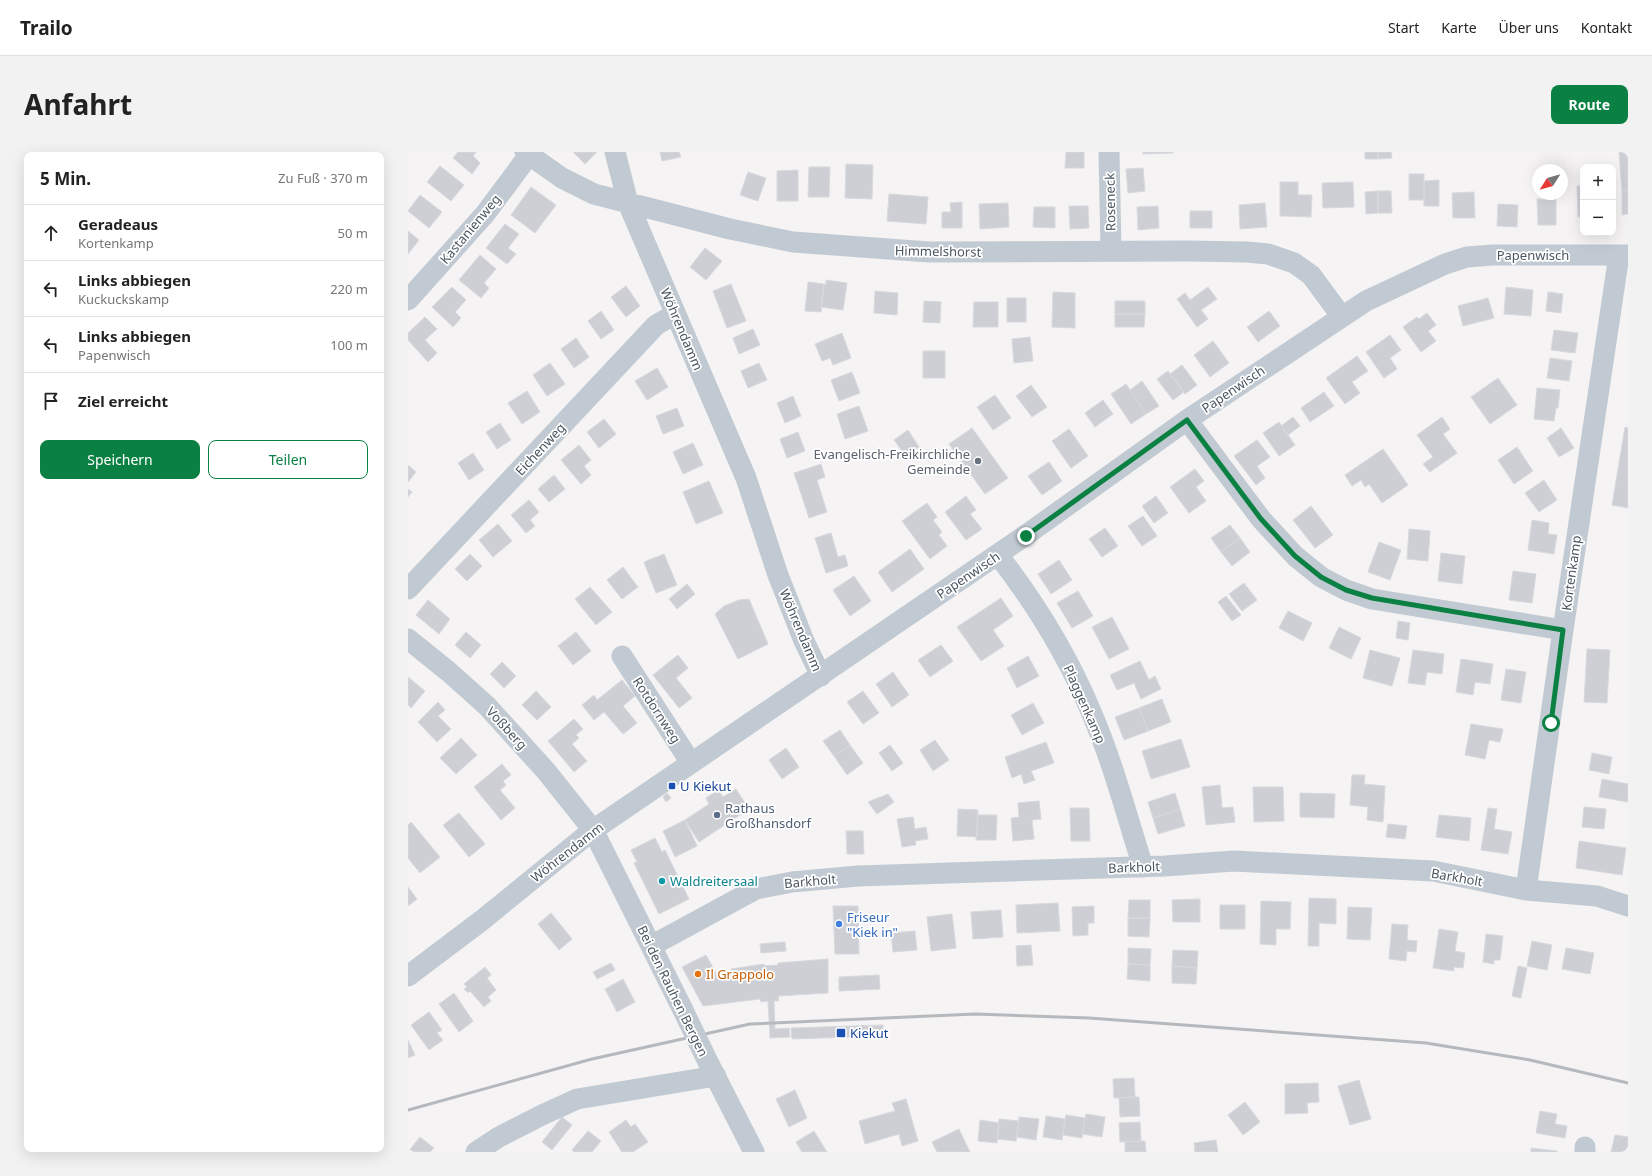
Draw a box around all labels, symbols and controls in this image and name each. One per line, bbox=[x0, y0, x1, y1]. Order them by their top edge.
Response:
text: Trailo bbox=[20, 15, 73, 41]
text: Start bbox=[1388, 18, 1419, 37]
text: Karte bbox=[1441, 18, 1477, 37]
text: Über uns bbox=[1499, 18, 1559, 37]
text: Kontakt bbox=[1581, 18, 1632, 37]
text: Anfahrt bbox=[24, 85, 132, 123]
button: Route bbox=[1551, 85, 1628, 124]
north arrow bbox=[1532, 164, 1568, 200]
map controls bbox=[1580, 164, 1616, 236]
button: + bbox=[1580, 164, 1616, 200]
text: 5 Min. bbox=[40, 167, 91, 190]
text: Zu Fuß · 370 m bbox=[278, 169, 368, 187]
street label: Roseneck bbox=[1100, 173, 1120, 231]
street label: Kastanienweg bbox=[436, 190, 504, 268]
button: − bbox=[1580, 200, 1616, 236]
text: Geradeaus bbox=[78, 214, 158, 234]
icon: ahead bbox=[40, 222, 62, 244]
text: 50 m bbox=[338, 224, 368, 242]
text: Kortenkamp bbox=[78, 234, 154, 252]
street label: Himmelshorst bbox=[895, 241, 982, 261]
street label: Papenwisch bbox=[1497, 246, 1569, 264]
text: Links abbiegen bbox=[78, 270, 191, 290]
icon: left bbox=[40, 278, 62, 300]
text: 220 m bbox=[330, 280, 368, 298]
street label: Wöhrendamm bbox=[657, 285, 707, 373]
text: Kuckuckskamp bbox=[78, 290, 169, 308]
text: Links abbiegen bbox=[78, 326, 191, 346]
icon: left bbox=[40, 334, 62, 356]
text: 100 m bbox=[330, 336, 368, 354]
text: Papenwisch bbox=[78, 346, 151, 364]
street label: Papenwisch bbox=[1198, 361, 1268, 417]
icon: arrive bbox=[40, 390, 62, 412]
text: Ziel erreicht bbox=[78, 391, 168, 411]
street label: Eichenweg bbox=[511, 419, 569, 479]
button: Speichern bbox=[40, 440, 200, 479]
button: Teilen bbox=[208, 440, 368, 479]
place label: Evangelisch-Freikirchliche Gemeinde bbox=[814, 445, 970, 478]
marker: Evangelisch-Freikirchliche Gemeinde bbox=[973, 456, 983, 466]
route end bbox=[1017, 527, 1035, 545]
street label: Kortenkamp bbox=[1557, 534, 1585, 612]
street label: Papenwisch bbox=[933, 547, 1003, 603]
street label: Wöhrendamm bbox=[776, 586, 826, 674]
street label: Plaggenkamp bbox=[1060, 662, 1110, 746]
street label: Rotdornweg bbox=[629, 673, 685, 747]
street label: Voßberg bbox=[483, 703, 531, 753]
route start bbox=[1542, 714, 1560, 732]
place label: U Kiekut bbox=[680, 777, 732, 795]
marker: U Kiekut bbox=[667, 781, 677, 791]
place label: Rathaus Großhansdorf bbox=[725, 799, 812, 832]
marker: Rathaus Großhansdorf bbox=[712, 810, 722, 820]
street label: Wöhrendamm bbox=[527, 818, 607, 886]
street label: Barkholt bbox=[1108, 857, 1161, 877]
street label: Barkholt bbox=[1430, 864, 1484, 890]
street label: Barkholt bbox=[783, 870, 837, 892]
place label: Waldreitersaal bbox=[670, 872, 758, 890]
marker: Waldreitersaal bbox=[657, 876, 667, 886]
place label: Friseur "Kiek in" bbox=[847, 908, 898, 941]
marker: Friseur "Kiek in" bbox=[834, 919, 844, 929]
street label: Bei den Rauhen Bergen bbox=[633, 922, 713, 1060]
place label: Il Grappolo bbox=[706, 965, 774, 983]
marker: Il Grappolo bbox=[693, 969, 703, 979]
place label: Kiekut bbox=[850, 1024, 889, 1042]
marker: Kiekut bbox=[835, 1027, 847, 1039]

